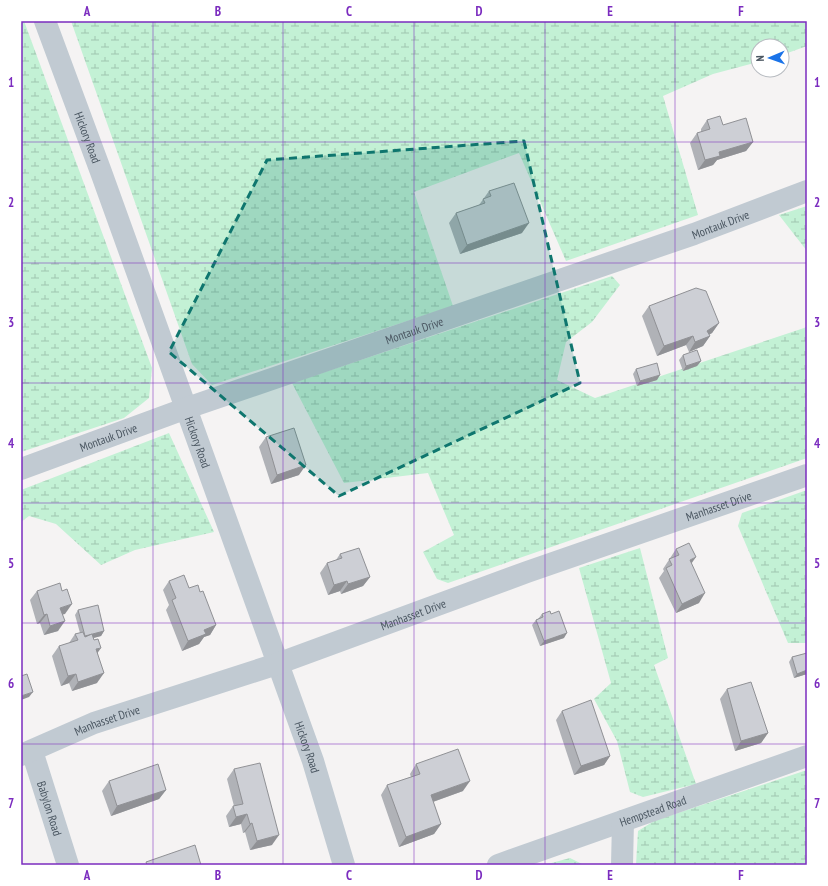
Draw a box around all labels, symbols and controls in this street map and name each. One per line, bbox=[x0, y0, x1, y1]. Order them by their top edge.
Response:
text: A bbox=[83, 3, 91, 20]
text: B bbox=[215, 3, 221, 20]
text: C bbox=[346, 3, 352, 20]
text: D bbox=[476, 3, 483, 20]
text: E bbox=[607, 3, 613, 20]
text: F bbox=[738, 3, 744, 20]
north arrow bbox=[750, 38, 790, 78]
text: N bbox=[753, 55, 767, 62]
text: 1 bbox=[8, 74, 14, 91]
text: 1 bbox=[814, 74, 820, 91]
street label: Hickory Road bbox=[72, 110, 104, 165]
text: 2 bbox=[8, 194, 14, 211]
text: 2 bbox=[814, 194, 820, 211]
street label: Montauk Drive bbox=[689, 206, 751, 242]
street label: Montauk Drive bbox=[383, 313, 445, 347]
text: 3 bbox=[8, 314, 14, 331]
text: 3 bbox=[814, 314, 820, 331]
street label: Hickory Road bbox=[182, 414, 214, 470]
street label: Montauk Drive bbox=[77, 419, 139, 454]
text: 4 bbox=[8, 435, 15, 452]
text: 4 bbox=[814, 435, 821, 452]
street label: Manhasset Drive bbox=[684, 487, 753, 524]
text: 5 bbox=[8, 555, 14, 572]
text: 5 bbox=[814, 555, 820, 572]
street label: Manhasset Drive bbox=[378, 595, 448, 633]
text: 6 bbox=[8, 675, 14, 692]
text: 6 bbox=[814, 675, 820, 692]
street label: Manhasset Drive bbox=[72, 701, 142, 738]
street label: Hickory Road bbox=[292, 719, 324, 774]
street label: Babylon Road bbox=[34, 779, 66, 837]
street label: Hempstead Road bbox=[617, 792, 688, 829]
text: 7 bbox=[8, 795, 14, 812]
text: 7 bbox=[814, 795, 820, 812]
text: A bbox=[83, 867, 91, 884]
text: B bbox=[215, 867, 221, 884]
text: C bbox=[346, 867, 352, 884]
text: D bbox=[476, 867, 483, 884]
text: E bbox=[607, 867, 613, 884]
text: F bbox=[738, 867, 744, 884]

